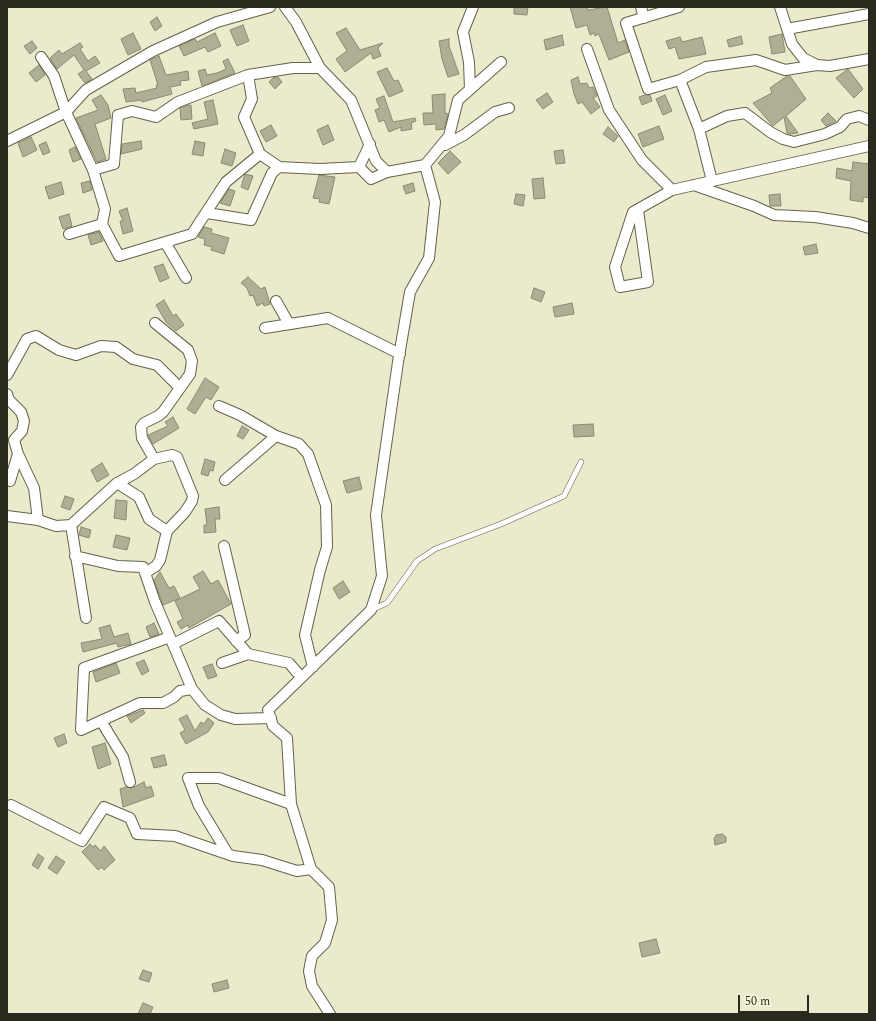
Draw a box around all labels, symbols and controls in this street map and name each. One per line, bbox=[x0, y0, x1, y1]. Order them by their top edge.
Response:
scale bar bbox=[740, 987, 811, 1013]
text: 50 m bbox=[745, 992, 770, 1011]

